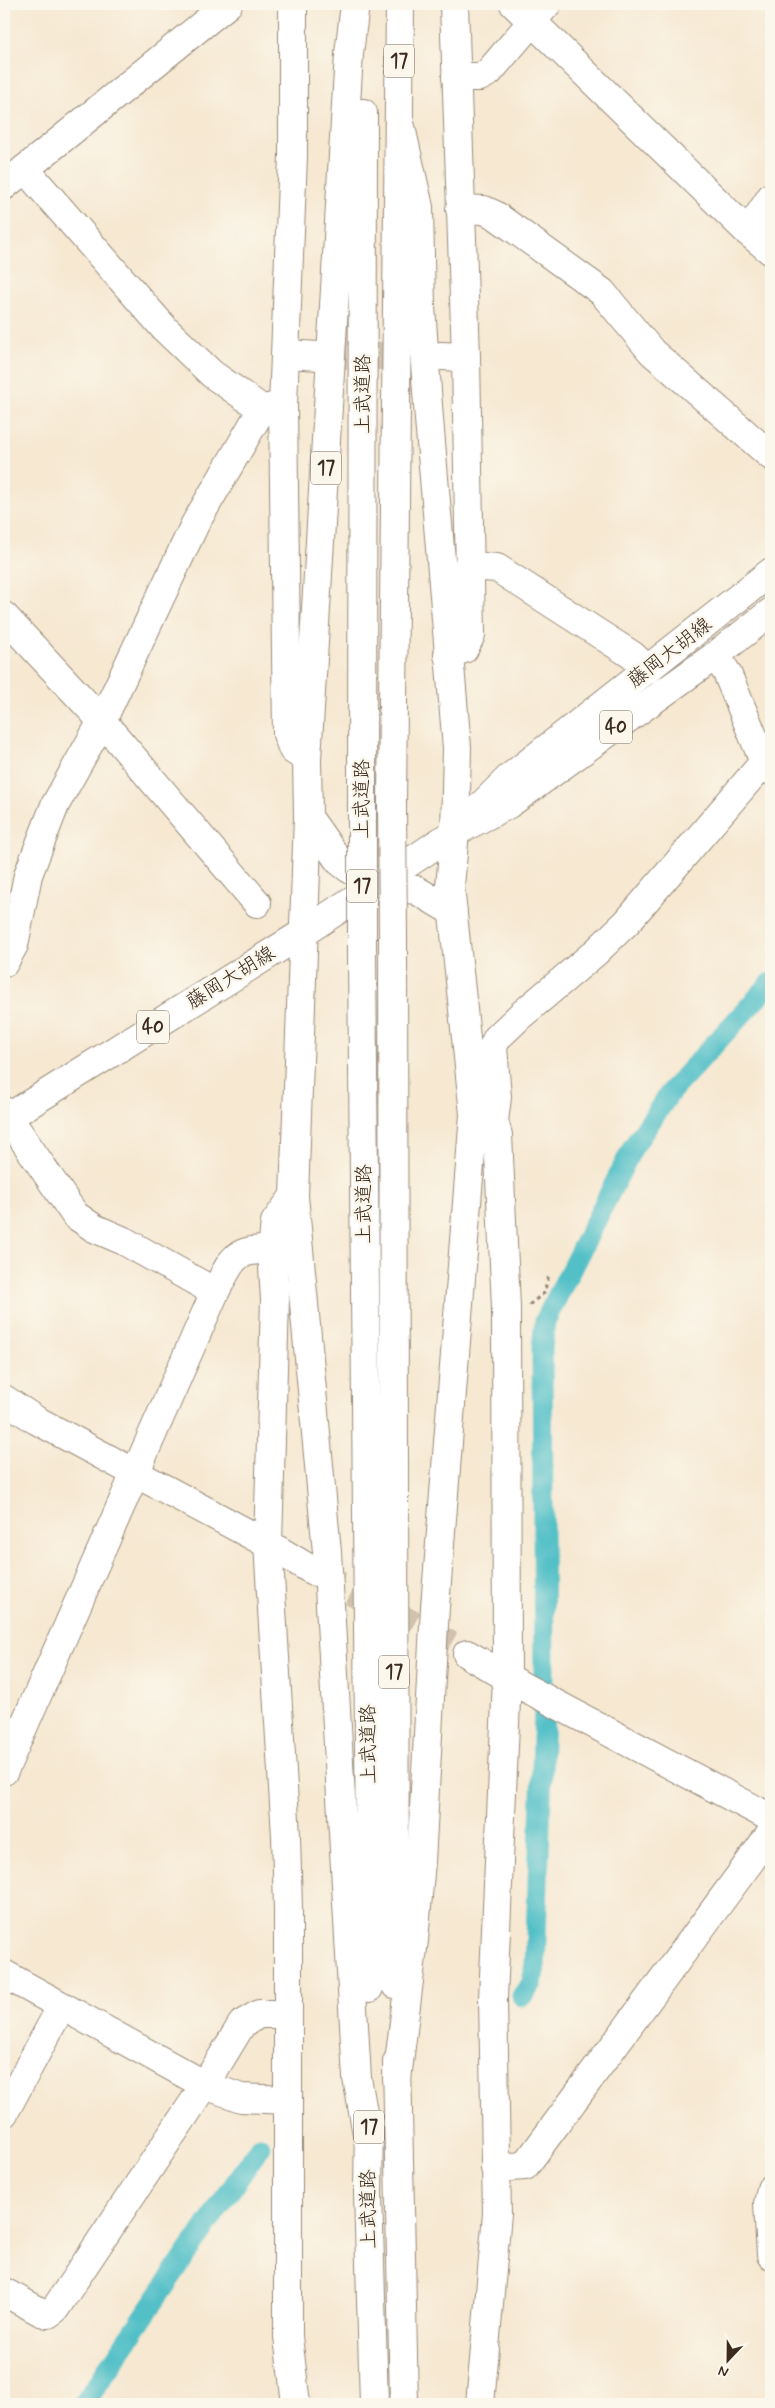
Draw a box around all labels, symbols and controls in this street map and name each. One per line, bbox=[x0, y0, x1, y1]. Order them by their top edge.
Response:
road number: 17 bbox=[384, 44, 414, 78]
street label: 上武道路 bbox=[350, 354, 377, 434]
road number: 17 bbox=[311, 452, 341, 484]
street label: 藤岡大胡線 bbox=[622, 612, 718, 694]
road number: 40 bbox=[600, 710, 632, 744]
street label: 上武道路 bbox=[349, 759, 376, 839]
road number: 17 bbox=[347, 869, 377, 902]
street label: 藤岡大胡線 bbox=[181, 940, 281, 1016]
road number: 40 bbox=[137, 1010, 169, 1044]
street label: 上武道路 bbox=[351, 1164, 378, 1244]
road number: 17 bbox=[379, 1655, 409, 1688]
street label: 上武道路 bbox=[355, 1704, 383, 1784]
road number: 17 bbox=[354, 2110, 384, 2144]
street label: 上武道路 bbox=[355, 2169, 383, 2249]
north arrow bbox=[702, 2336, 752, 2386]
text: N bbox=[716, 2361, 731, 2381]

